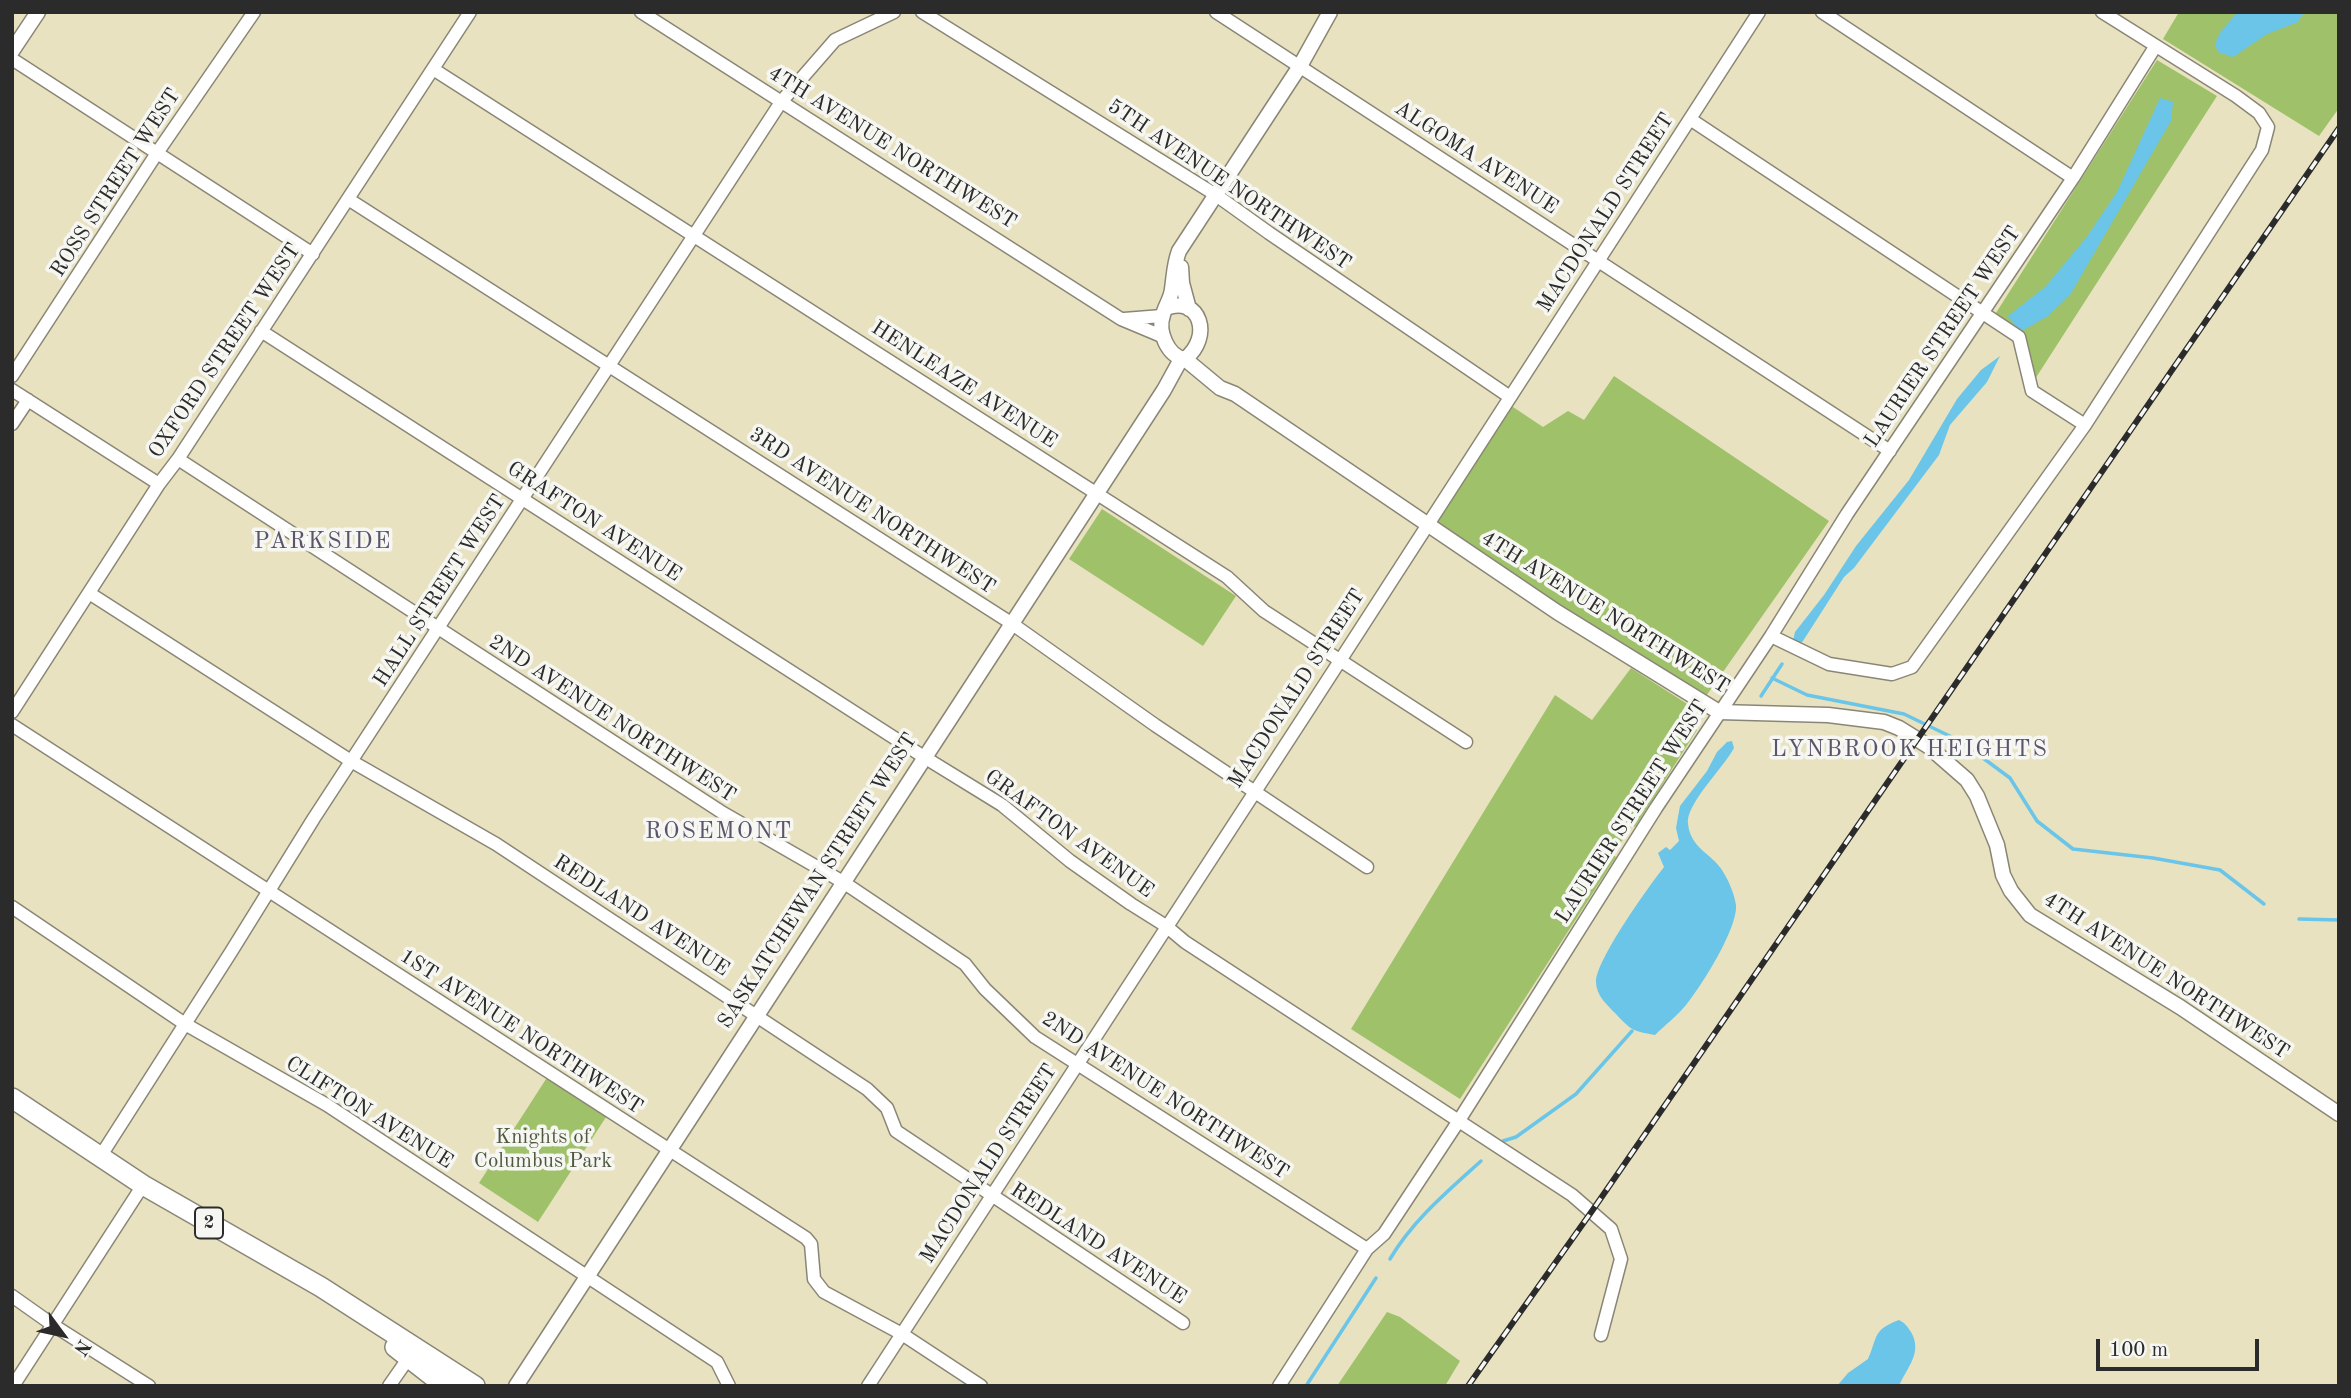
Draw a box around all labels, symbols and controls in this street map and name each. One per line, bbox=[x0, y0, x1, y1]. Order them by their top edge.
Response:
street label: 4TH AVENUE NORTHWEST bbox=[763, 61, 1021, 235]
street label: ROSS STREET WEST bbox=[46, 84, 186, 282]
street label: 5TH AVENUE NORTHWEST bbox=[1102, 94, 1356, 276]
street label: ALGOMA AVENUE bbox=[1390, 96, 1562, 220]
street label: MACDONALD STREET bbox=[1532, 109, 1680, 317]
street label: LAURIER STREET WEST bbox=[1859, 222, 2027, 452]
street label: OXFORD STREET WEST bbox=[144, 239, 306, 463]
street label: HENLEAZE AVENUE bbox=[866, 316, 1062, 454]
street label: 3RD AVENUE NORTHWEST bbox=[744, 422, 1000, 600]
street label: GRAFTON AVENUE bbox=[502, 456, 686, 588]
street label: HALL STREET WEST bbox=[368, 490, 512, 692]
street label: 4TH AVENUE NORTHWEST bbox=[1476, 526, 1734, 700]
district label: PARKSIDE bbox=[255, 528, 391, 556]
street label: MACDONALD STREET bbox=[1223, 585, 1371, 793]
street label: 2ND AVENUE NORTHWEST bbox=[484, 630, 740, 808]
street label: LAURIER STREET WEST bbox=[1550, 696, 1714, 928]
street label: SASKATCHEWAN STREET WEST bbox=[713, 729, 923, 1033]
district label: LYNBROOK HEIGHTS bbox=[1773, 736, 2047, 764]
street label: GRAFTON AVENUE bbox=[980, 764, 1158, 904]
district label: ROSEMONT bbox=[646, 818, 792, 846]
street label: REDLAND AVENUE bbox=[548, 850, 734, 982]
street label: 4TH AVENUE NORTHWEST bbox=[2038, 887, 2294, 1065]
street label: 1ST AVENUE NORTHWEST bbox=[395, 944, 647, 1120]
street label: 2ND AVENUE NORTHWEST bbox=[1037, 1007, 1293, 1185]
street label: CLIFTON AVENUE bbox=[281, 1051, 457, 1175]
street label: MACDONALD STREET bbox=[915, 1060, 1063, 1268]
park label: Knights of Columbus Park bbox=[474, 1124, 612, 1174]
street label: REDLAND AVENUE bbox=[1005, 1178, 1191, 1310]
road number: 2 bbox=[195, 1208, 223, 1238]
north arrow bbox=[28, 1300, 98, 1370]
scale bar bbox=[2099, 1324, 2262, 1368]
text: N bbox=[69, 1335, 93, 1358]
text: 100 m bbox=[2109, 1340, 2168, 1361]

